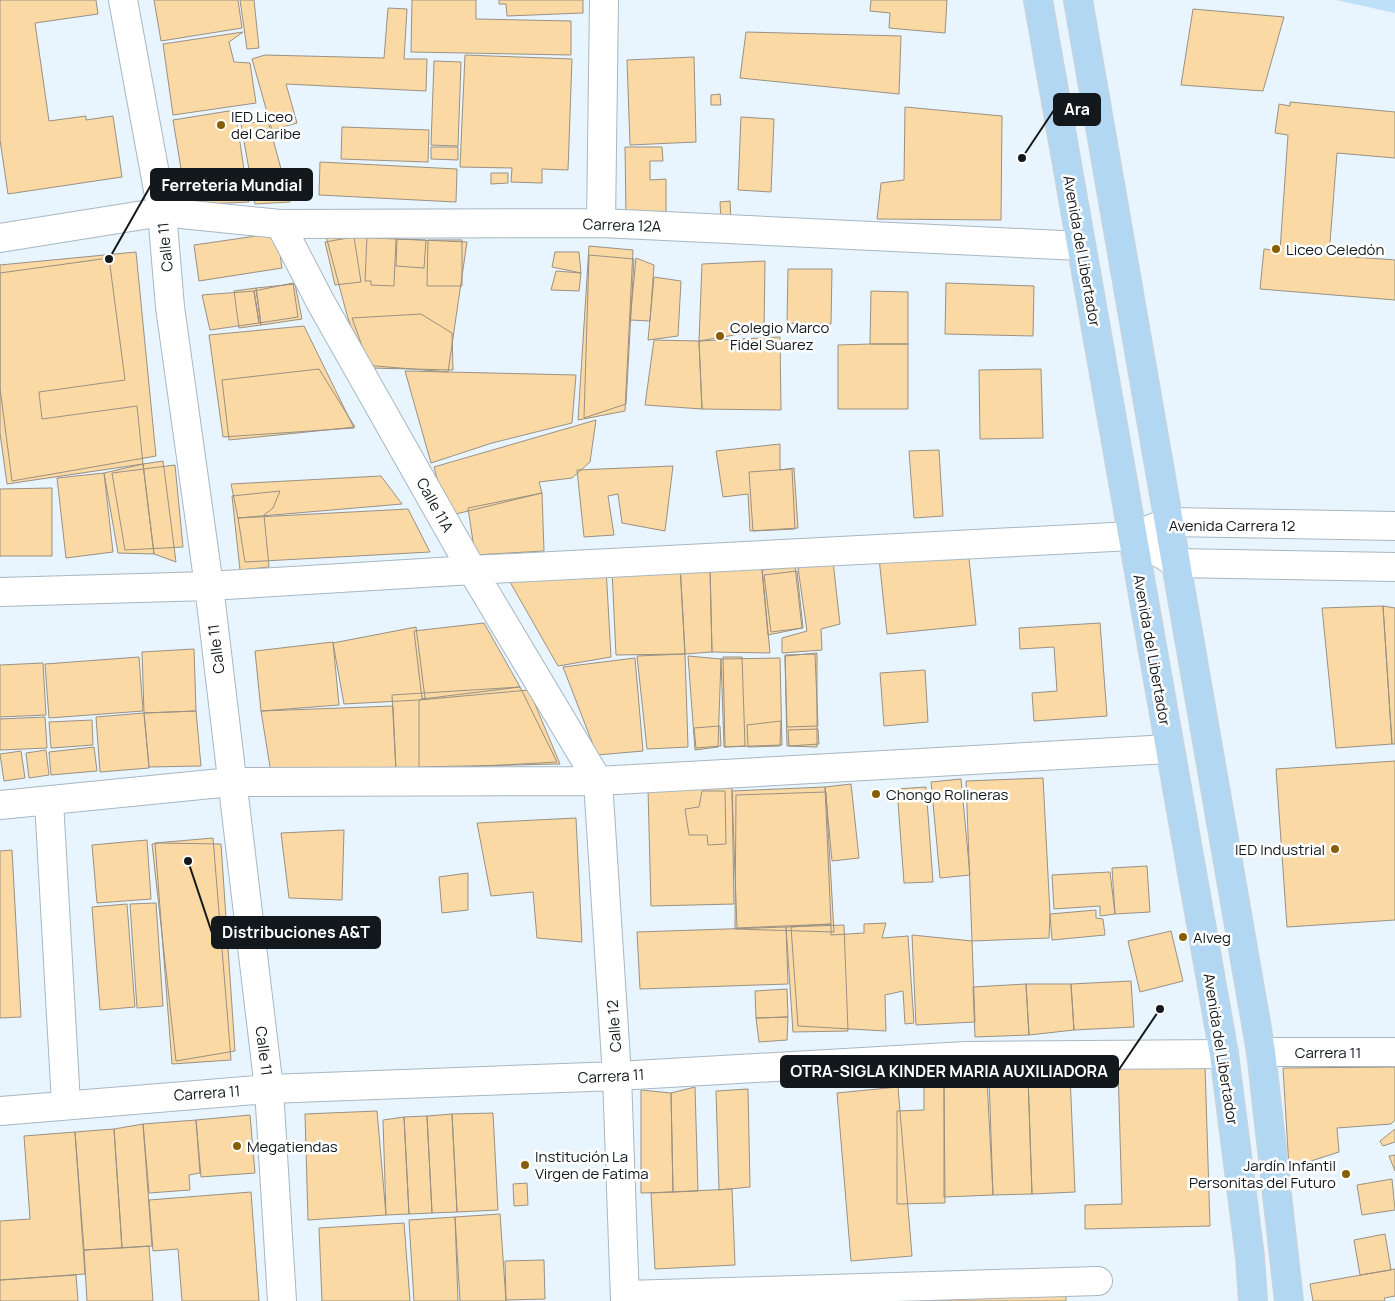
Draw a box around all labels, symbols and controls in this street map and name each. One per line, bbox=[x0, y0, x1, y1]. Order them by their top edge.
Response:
callout: Ara bbox=[1054, 94, 1100, 125]
text: Ara bbox=[1064, 98, 1090, 120]
place label: IED Liceo del Caribe bbox=[231, 106, 301, 144]
marker: IED Liceo del Caribe bbox=[215, 119, 227, 131]
callout: Ferreteria Mundial bbox=[151, 169, 312, 200]
text: Ferreteria Mundial bbox=[161, 174, 303, 196]
street label: Avenida del Libertador bbox=[1058, 174, 1106, 329]
street label: Carrera 12A bbox=[582, 213, 662, 237]
street label: Calle 11 bbox=[152, 221, 178, 273]
place label: Liceo Celedón bbox=[1286, 239, 1384, 260]
marker: Liceo Celedón bbox=[1270, 243, 1282, 255]
place label: Colegio Marco Fidel Suarez bbox=[730, 317, 829, 355]
marker: Colegio Marco Fidel Suarez bbox=[714, 330, 726, 342]
street label: Calle 11A bbox=[412, 474, 459, 536]
street label: Avenida Carrera 12 bbox=[1169, 515, 1295, 536]
street label: Avenida del Libertador bbox=[1128, 573, 1176, 728]
street label: Calle 11 bbox=[203, 623, 229, 675]
place label: Chongo Rolineras bbox=[886, 784, 1009, 805]
marker: Chongo Rolineras bbox=[870, 788, 882, 800]
place label: IED Industrial bbox=[1235, 839, 1325, 860]
marker: IED Industrial bbox=[1329, 843, 1341, 855]
callout: Distribuciones A&T bbox=[212, 917, 380, 948]
text: Distribuciones A&T bbox=[222, 921, 370, 943]
place label: Alveg bbox=[1193, 927, 1231, 948]
marker: Alveg bbox=[1177, 931, 1189, 943]
street label: Avenida del Libertador bbox=[1199, 972, 1243, 1127]
street label: Calle 12 bbox=[602, 999, 626, 1053]
street label: Calle 11 bbox=[251, 1025, 277, 1077]
street label: Carrera 11 bbox=[1295, 1042, 1361, 1063]
callout: OTRA-SIGLA KINDER MARIA AUXILIADORA bbox=[781, 1056, 1118, 1087]
text: OTRA-SIGLA KINDER MARIA AUXILIADORA bbox=[790, 1060, 1108, 1082]
street label: Carrera 11 bbox=[577, 1064, 645, 1088]
street label: Carrera 11 bbox=[173, 1080, 241, 1106]
place label: Megatiendas bbox=[247, 1136, 338, 1157]
marker: Megatiendas bbox=[231, 1140, 243, 1152]
place label: Institución La Virgen de Fatima bbox=[535, 1146, 649, 1184]
place label: Jardín Infantil Personitas del Futuro bbox=[1189, 1155, 1336, 1193]
marker: Institución La Virgen de Fatima bbox=[519, 1159, 531, 1171]
marker: Jardín Infantil Personitas del Futuro bbox=[1340, 1168, 1352, 1180]

